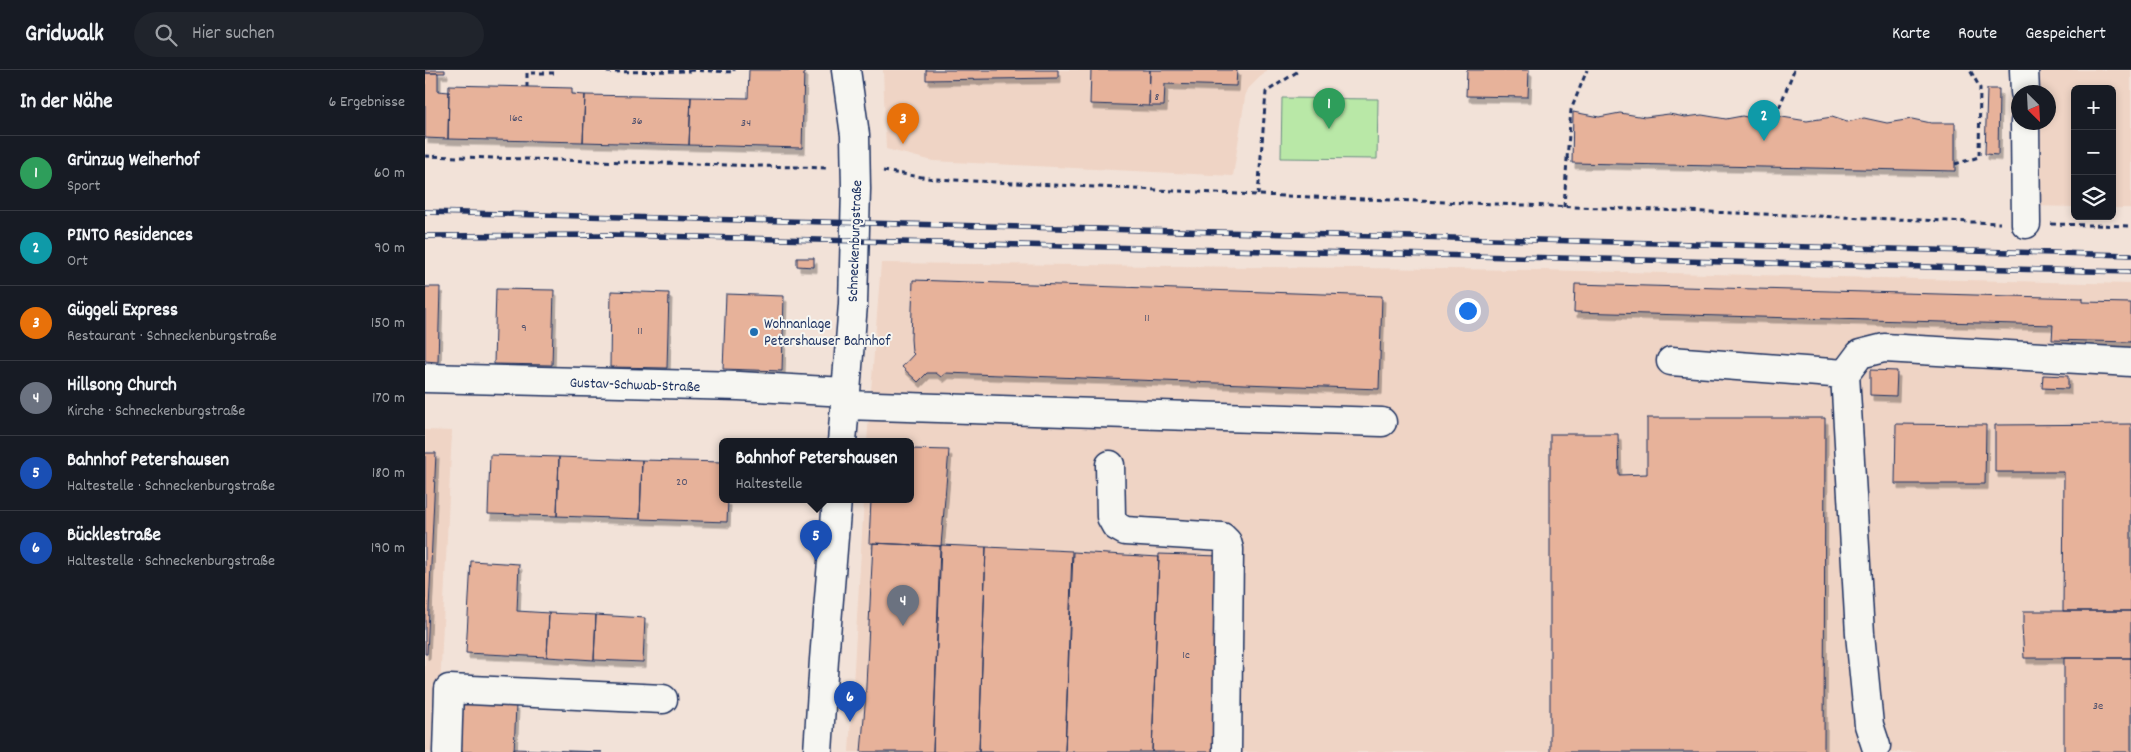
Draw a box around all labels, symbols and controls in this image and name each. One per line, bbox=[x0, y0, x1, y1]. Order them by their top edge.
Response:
search box bbox=[134, 12, 484, 57]
text: Gridwalk bbox=[25, 18, 104, 52]
icon: search bbox=[152, 21, 180, 49]
text: Hier suchen bbox=[192, 21, 275, 48]
text: Karte bbox=[1892, 22, 1930, 47]
text: Route bbox=[1958, 22, 1997, 47]
text: Gespeichert bbox=[2025, 22, 2106, 47]
north arrow bbox=[2011, 85, 2056, 130]
map controls bbox=[2071, 85, 2116, 220]
button: + bbox=[2071, 85, 2116, 130]
text: In der Nähe bbox=[20, 88, 112, 118]
pin: 1 bbox=[1313, 88, 1345, 129]
house number: 8 bbox=[1155, 89, 1160, 106]
text: 6 Ergebnisse bbox=[328, 91, 405, 114]
pin: 2 bbox=[1748, 100, 1780, 141]
pin: 3 bbox=[887, 103, 919, 144]
house number: 16c bbox=[509, 110, 523, 127]
house number: 36 bbox=[631, 113, 643, 130]
house number: 34 bbox=[741, 115, 751, 132]
button: − bbox=[2071, 130, 2116, 175]
text: Grünzug Weiherhof bbox=[67, 148, 199, 175]
text: 1 bbox=[34, 162, 38, 185]
text: 60 m bbox=[374, 162, 405, 185]
text: Sport bbox=[67, 175, 100, 198]
button: layers bbox=[2071, 175, 2116, 220]
street label: Schneckenburgstraße bbox=[843, 179, 869, 302]
text: PINTO Residences bbox=[67, 223, 193, 250]
text: 2 bbox=[33, 237, 40, 260]
text: 90 m bbox=[374, 237, 405, 260]
text: Ort bbox=[67, 250, 88, 273]
text: Güggeli Express bbox=[67, 298, 178, 325]
your location bbox=[1455, 298, 1481, 324]
house number: 11 bbox=[1144, 310, 1150, 327]
text: 3 bbox=[32, 312, 40, 335]
text: 150 m bbox=[371, 312, 405, 335]
place label: Wohnanlage Petershauser Bahnhof bbox=[764, 314, 891, 353]
house number: 9 bbox=[521, 320, 527, 337]
house number: 11 bbox=[637, 323, 643, 340]
text: Restaurant · Schneckenburgstraße bbox=[67, 325, 277, 348]
marker: Wohnanlage Petershauser Bahnhof bbox=[748, 326, 760, 338]
text: Hillsong Church bbox=[67, 373, 177, 400]
street label: Gustav-Schwab-Straße bbox=[569, 373, 701, 399]
text: 4 bbox=[33, 387, 39, 410]
text: 170 m bbox=[372, 387, 405, 410]
text: Kirche · Schneckenburgstraße bbox=[67, 400, 245, 423]
popup bbox=[719, 438, 914, 503]
text: Bahnhof Petershausen bbox=[736, 446, 897, 473]
text: Bahnhof Petershausen bbox=[67, 448, 229, 475]
text: 5 bbox=[32, 462, 40, 485]
text: 180 m bbox=[372, 462, 405, 485]
text: Haltestelle bbox=[736, 473, 802, 496]
house number: 20 bbox=[676, 474, 688, 491]
text: Haltestelle · Schneckenburgstraße bbox=[67, 475, 275, 498]
pin: 5 bbox=[800, 520, 832, 561]
text: Bücklestraße bbox=[67, 523, 161, 550]
text: 6 bbox=[32, 537, 40, 560]
text: 190 m bbox=[371, 537, 405, 560]
text: Haltestelle · Schneckenburgstraße bbox=[67, 550, 275, 573]
pin: 4 bbox=[887, 585, 919, 626]
house number: 1c bbox=[1182, 647, 1190, 664]
pin: 6 bbox=[834, 681, 866, 722]
house number: 3e bbox=[2093, 698, 2103, 715]

